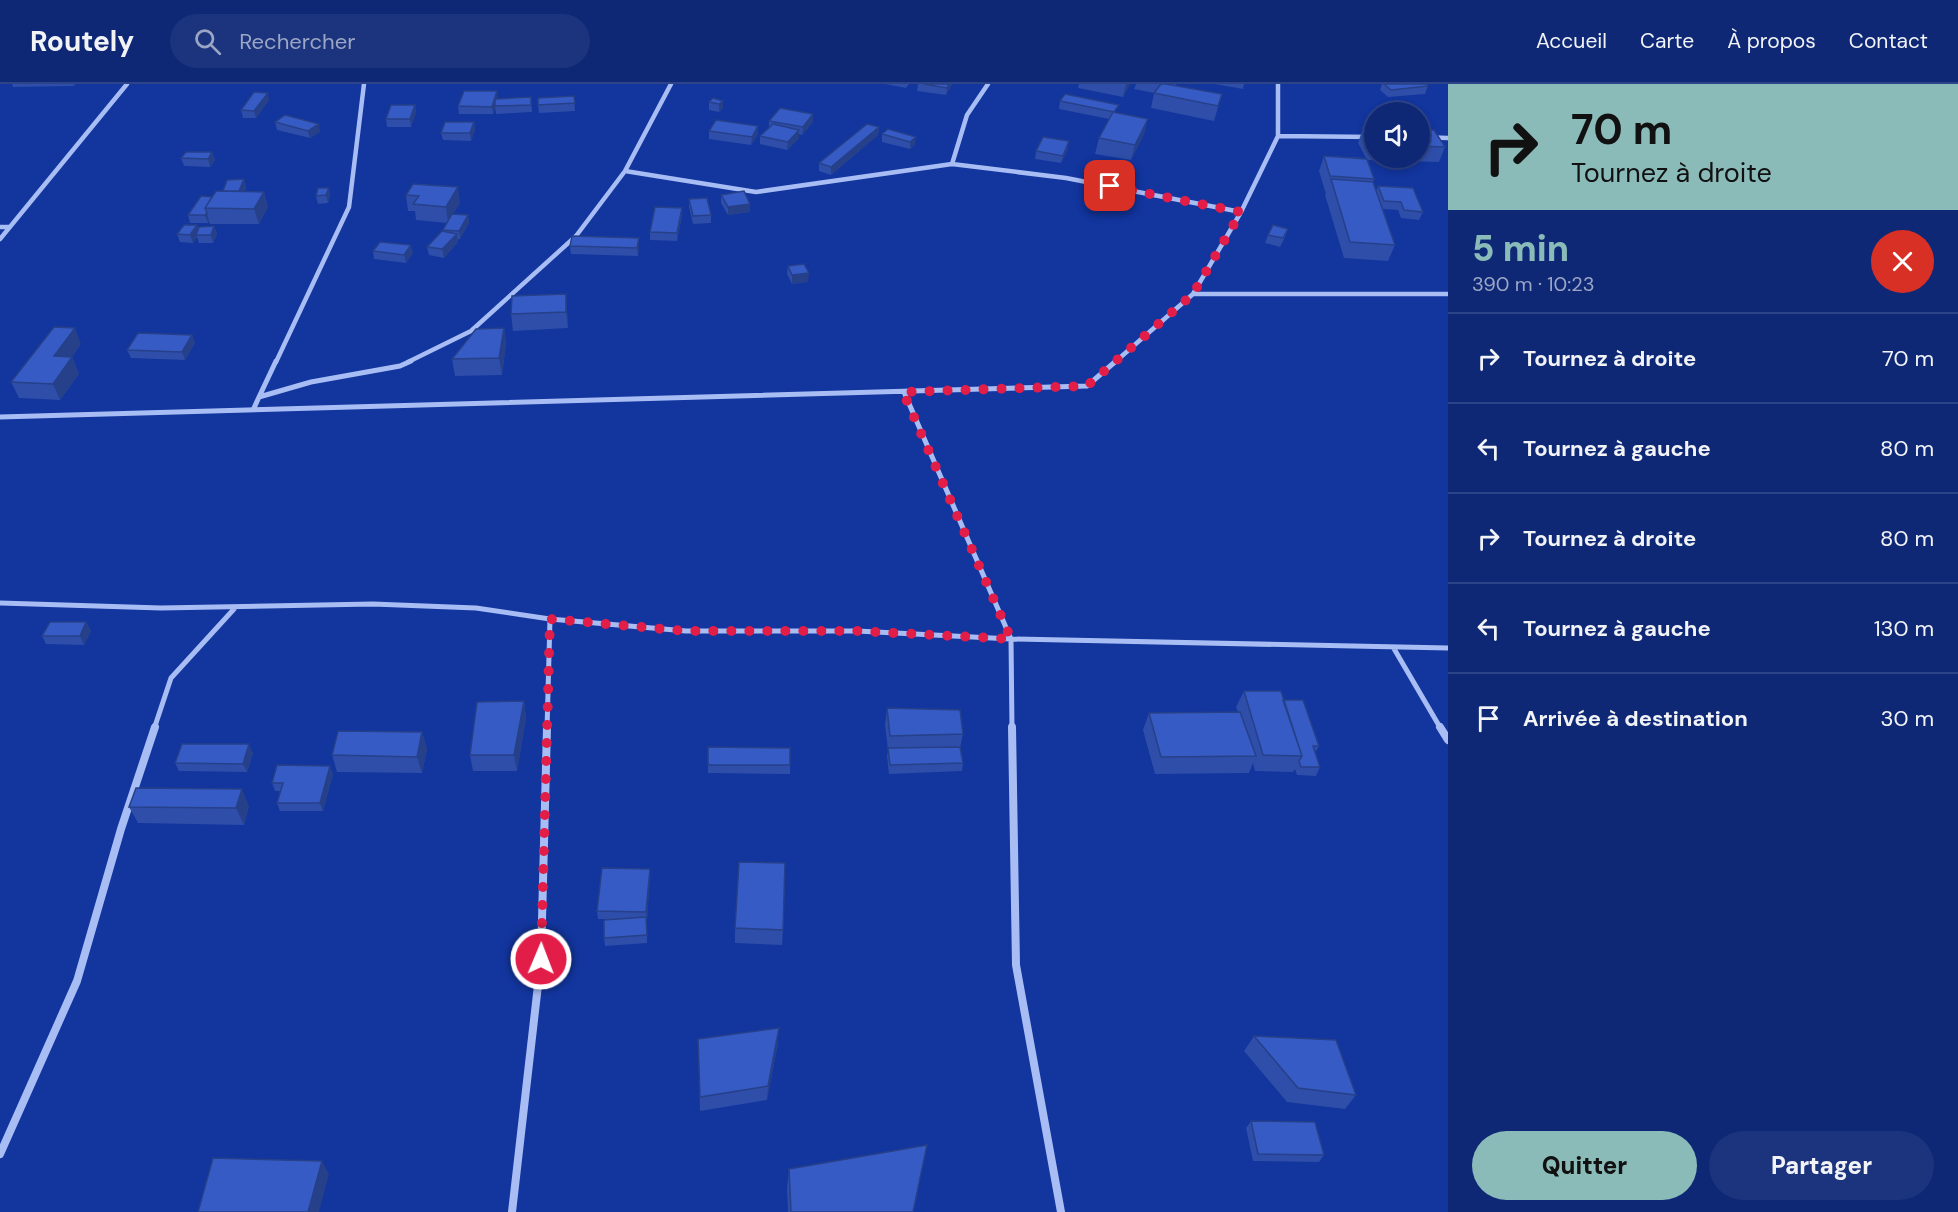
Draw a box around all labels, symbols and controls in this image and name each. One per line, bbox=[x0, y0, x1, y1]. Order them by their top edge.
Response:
search box bbox=[170, 14, 590, 68]
text: Routely bbox=[30, 23, 134, 60]
icon: search bbox=[191, 25, 224, 58]
text: Rechercher bbox=[239, 27, 355, 56]
text: Accueil bbox=[1536, 27, 1607, 55]
text: Carte bbox=[1640, 27, 1694, 55]
text: À propos bbox=[1727, 27, 1816, 55]
text: Contact bbox=[1849, 27, 1928, 55]
map controls bbox=[1364, 102, 1430, 168]
button: sound bbox=[1364, 102, 1430, 168]
text: 70 m bbox=[1571, 102, 1672, 157]
icon: right bbox=[1472, 108, 1550, 186]
text: Tournez à droite bbox=[1571, 155, 1772, 190]
pin bbox=[1084, 160, 1135, 211]
icon: arrive bbox=[1093, 169, 1126, 202]
text: 5 min bbox=[1472, 225, 1569, 272]
button: close bbox=[1871, 230, 1934, 293]
text: 390 m · 10:23 bbox=[1472, 271, 1595, 297]
icon: right bbox=[1472, 342, 1505, 375]
text: Tournez à droite bbox=[1523, 344, 1696, 373]
text: 70 m bbox=[1882, 344, 1934, 373]
icon: left bbox=[1472, 432, 1505, 465]
text: Tournez à gauche bbox=[1523, 434, 1711, 463]
text: 80 m bbox=[1880, 434, 1934, 463]
icon: right bbox=[1472, 522, 1505, 555]
text: Tournez à droite bbox=[1523, 524, 1696, 553]
text: 80 m bbox=[1880, 524, 1934, 553]
icon: left bbox=[1472, 612, 1505, 645]
text: Tournez à gauche bbox=[1523, 614, 1711, 643]
text: 130 m bbox=[1874, 614, 1934, 643]
icon: arrive bbox=[1472, 702, 1505, 735]
text: Arrivée à destination bbox=[1523, 704, 1748, 733]
text: 30 m bbox=[1880, 704, 1934, 733]
position arrow bbox=[509, 927, 573, 991]
button: Quitter bbox=[1472, 1131, 1697, 1200]
button: Partager bbox=[1709, 1131, 1934, 1200]

